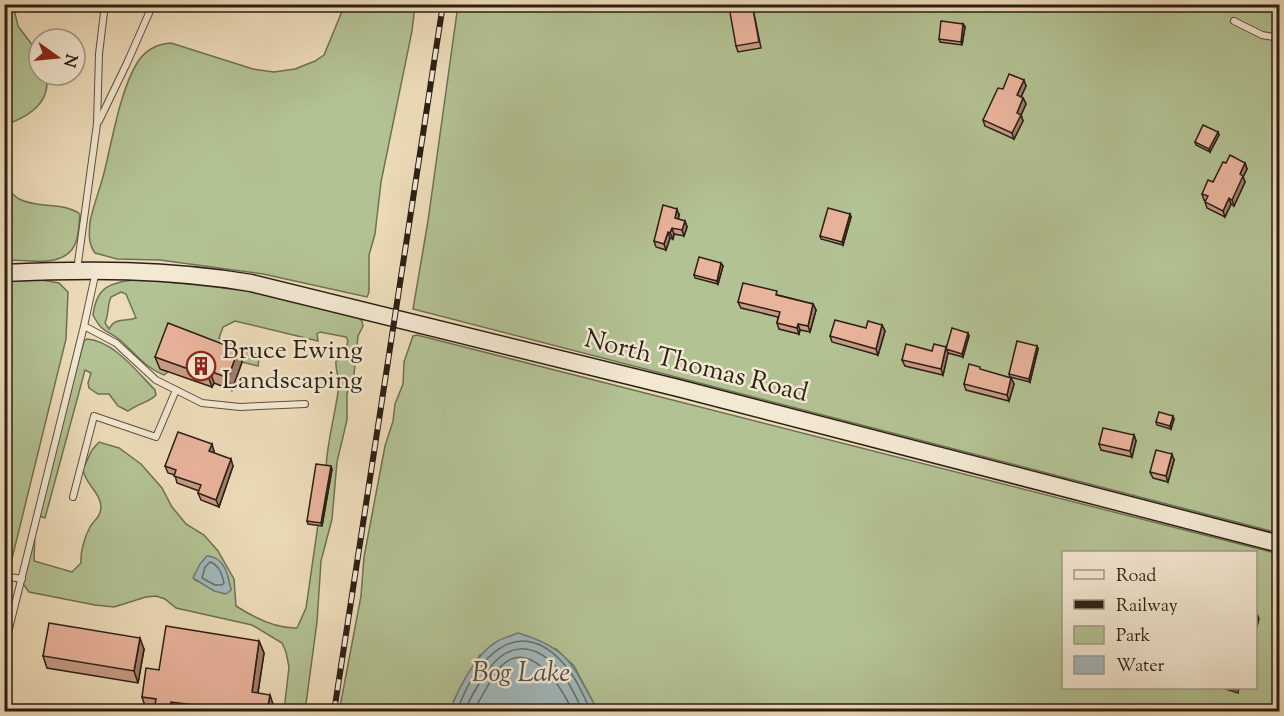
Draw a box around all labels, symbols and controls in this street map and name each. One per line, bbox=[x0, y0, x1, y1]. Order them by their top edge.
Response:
north arrow bbox=[27, 27, 87, 87]
text: N bbox=[56, 51, 82, 70]
street label: North Thomas Road bbox=[580, 321, 812, 413]
place label: Bruce Ewing Landscaping bbox=[222, 333, 363, 400]
building icon: Bruce Ewing Landscaping bbox=[185, 350, 217, 382]
legend bbox=[1062, 551, 1257, 689]
text: Road bbox=[1116, 564, 1156, 590]
text: Railway bbox=[1116, 594, 1178, 620]
text: Park bbox=[1116, 624, 1151, 650]
text: Water bbox=[1116, 654, 1165, 680]
water label: Bog Lake bbox=[472, 655, 570, 694]

